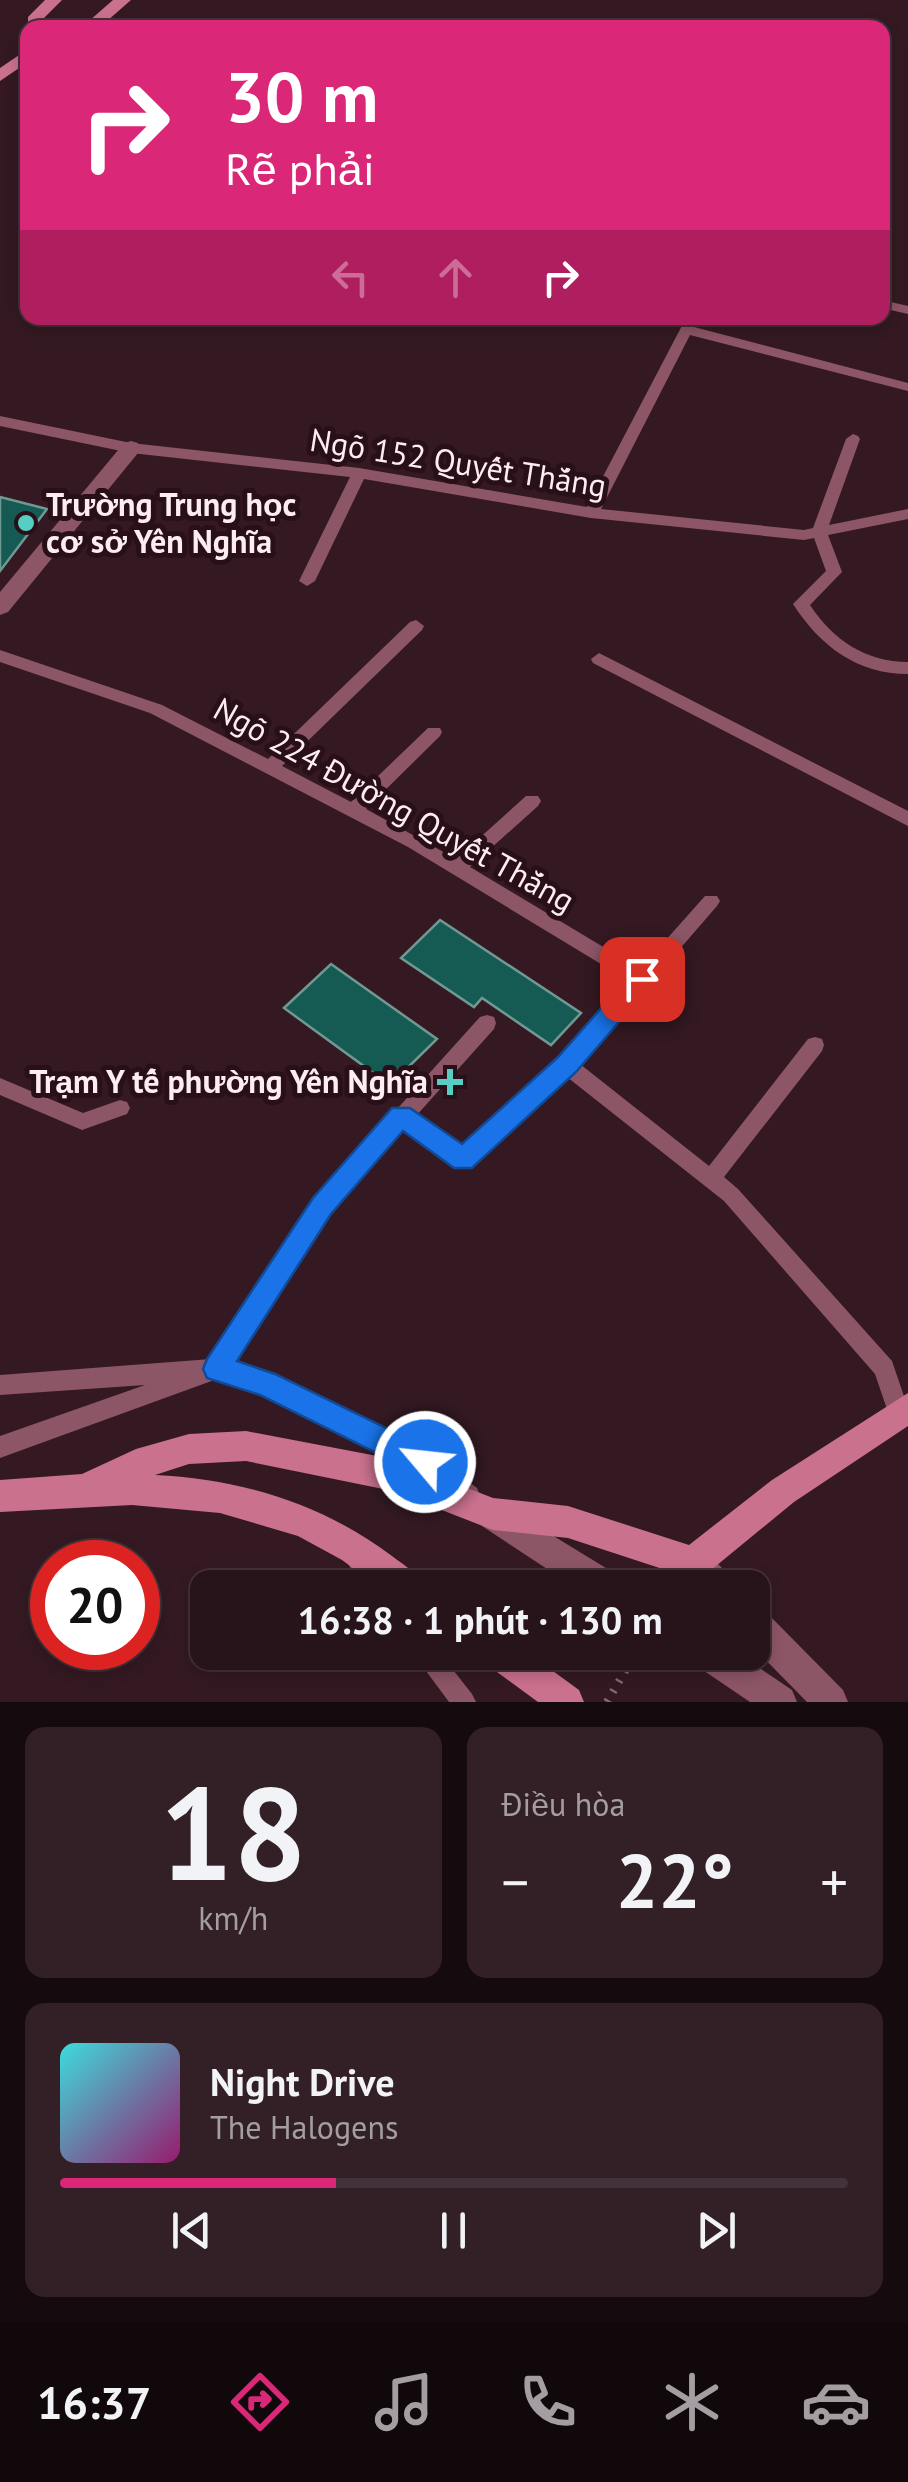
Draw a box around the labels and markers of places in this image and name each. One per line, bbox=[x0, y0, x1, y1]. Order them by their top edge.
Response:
place label: Trường Trung học cơ sở Yên Nghĩa bbox=[46, 483, 296, 562]
marker: Trường Trung học cơ sở Yên Nghĩa bbox=[15, 512, 37, 534]
pin bbox=[600, 937, 685, 1022]
place label: Trạm Y tế phường Yên Nghĩa bbox=[29, 1060, 428, 1102]
marker: Trạm Y tế phường Yên Nghĩa bbox=[437, 1069, 463, 1095]

